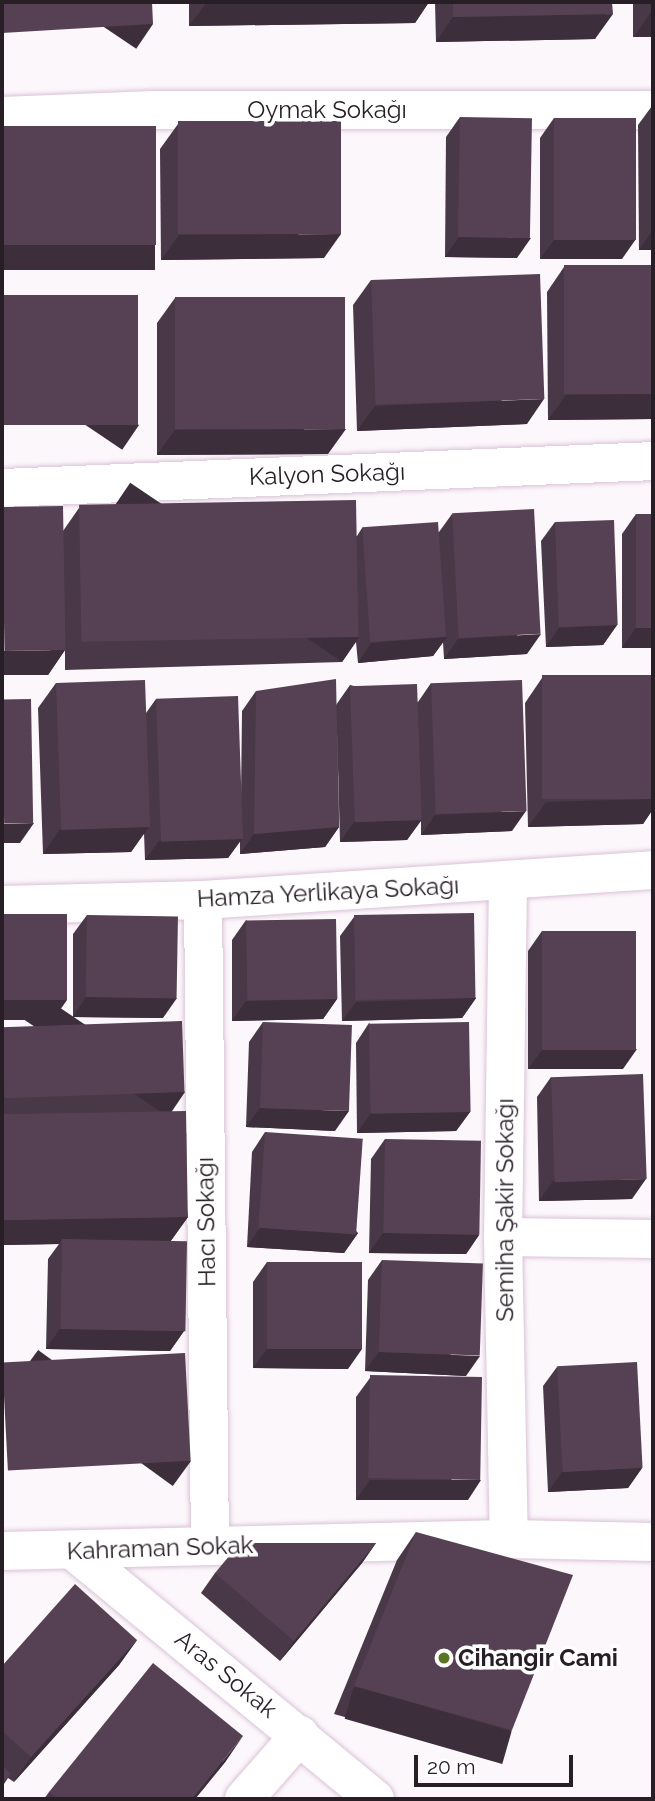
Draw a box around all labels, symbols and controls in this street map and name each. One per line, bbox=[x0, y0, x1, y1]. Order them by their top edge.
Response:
street label: Oymak Sokağı bbox=[247, 96, 407, 124]
street label: Kalyon Sokağı bbox=[248, 457, 406, 491]
street label: Hamza Yerlikaya Sokağı bbox=[196, 871, 460, 913]
street label: Semiha Şakir Sokağı bbox=[491, 1098, 519, 1322]
street label: Hacı Sokağı bbox=[190, 1157, 222, 1287]
street label: Kahraman Sokak bbox=[66, 1530, 254, 1566]
street label: Aras Sokak bbox=[169, 1624, 283, 1724]
place label: Cihangir Cami bbox=[458, 1644, 618, 1672]
marker: Cihangir Cami bbox=[436, 1650, 452, 1666]
scale bar bbox=[417, 1742, 576, 1786]
text: 20 m bbox=[427, 1754, 475, 1779]

